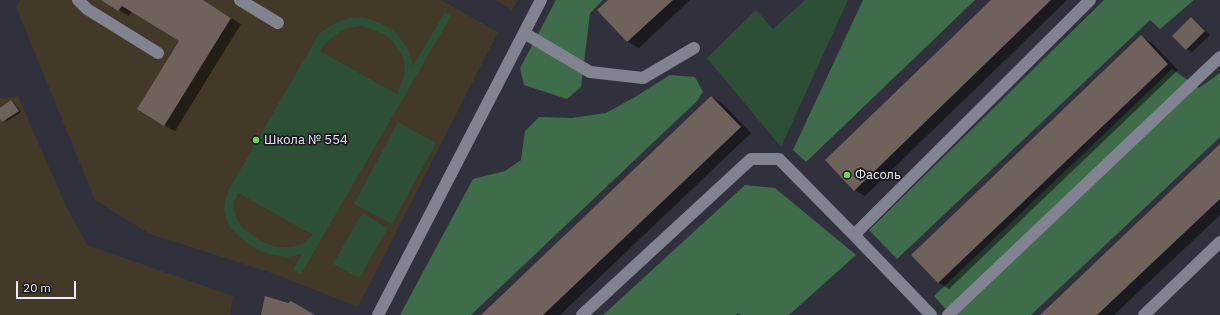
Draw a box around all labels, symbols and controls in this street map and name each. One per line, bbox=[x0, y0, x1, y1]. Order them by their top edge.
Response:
place label: Школа № 554 bbox=[264, 132, 348, 148]
marker: Школа № 554 bbox=[251, 135, 261, 145]
place label: Фасоль bbox=[855, 167, 901, 183]
marker: Фасоль bbox=[842, 170, 852, 180]
scale bar bbox=[18, 273, 78, 299]
text: 20 m bbox=[23, 280, 51, 295]

